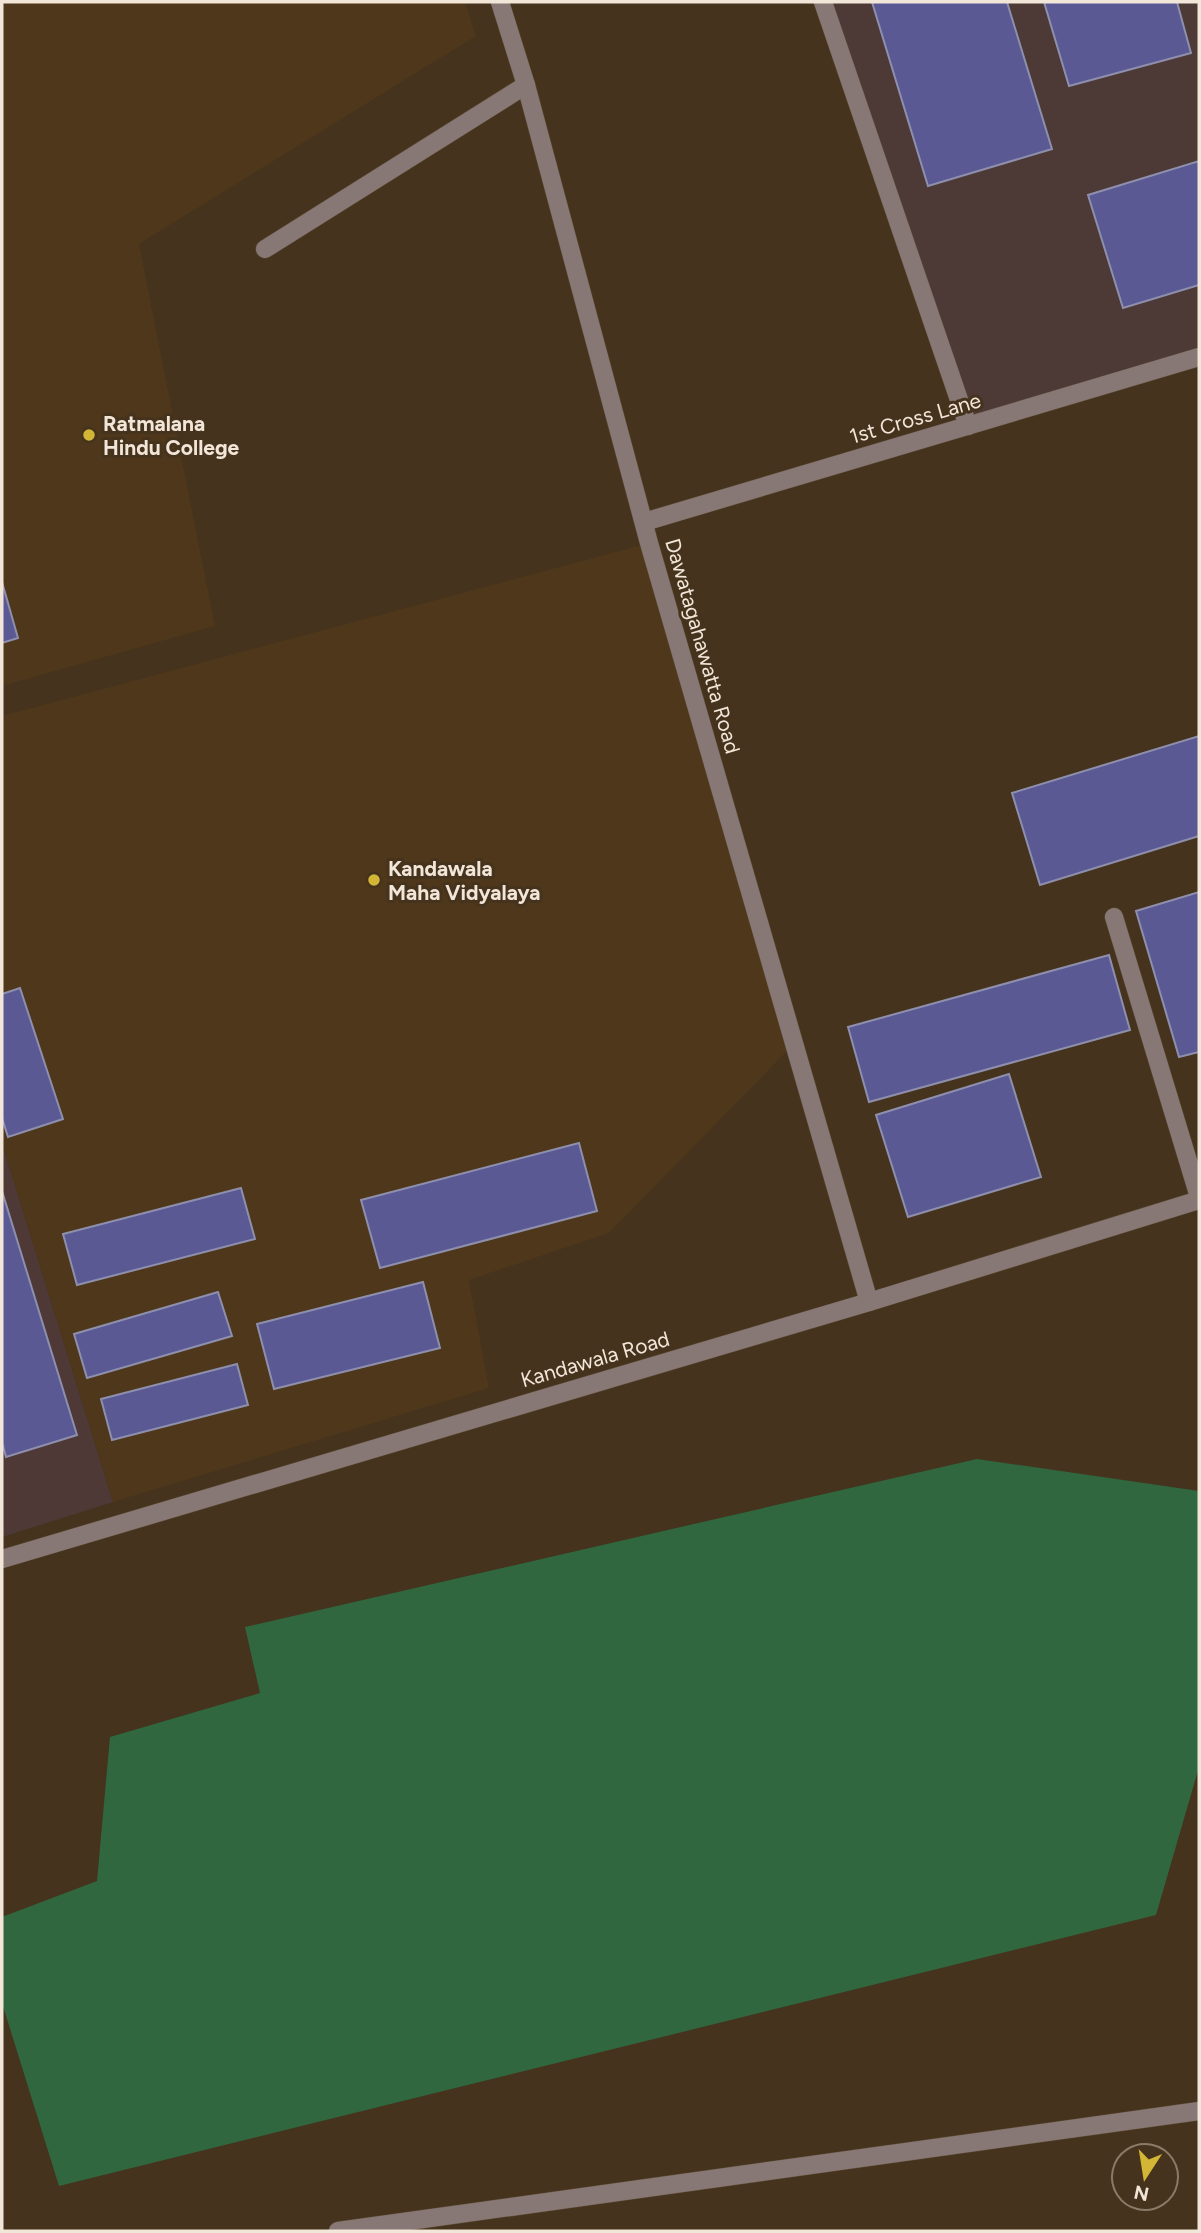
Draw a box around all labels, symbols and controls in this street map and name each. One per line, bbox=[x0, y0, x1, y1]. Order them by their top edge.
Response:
street label: 1st Cross Lane bbox=[846, 387, 984, 449]
place label: Ratmalana Hindu College bbox=[103, 411, 240, 460]
marker: Ratmalana Hindu College bbox=[81, 427, 97, 443]
street label: Dawatagahawatta Road bbox=[660, 535, 746, 757]
place label: Kandawala Maha Vidyalaya bbox=[388, 856, 540, 905]
marker: Kandawala Maha Vidyalaya bbox=[366, 872, 382, 888]
street label: Kandawala Road bbox=[518, 1326, 672, 1392]
north arrow bbox=[1110, 2142, 1180, 2212]
text: N bbox=[1132, 2180, 1151, 2206]

